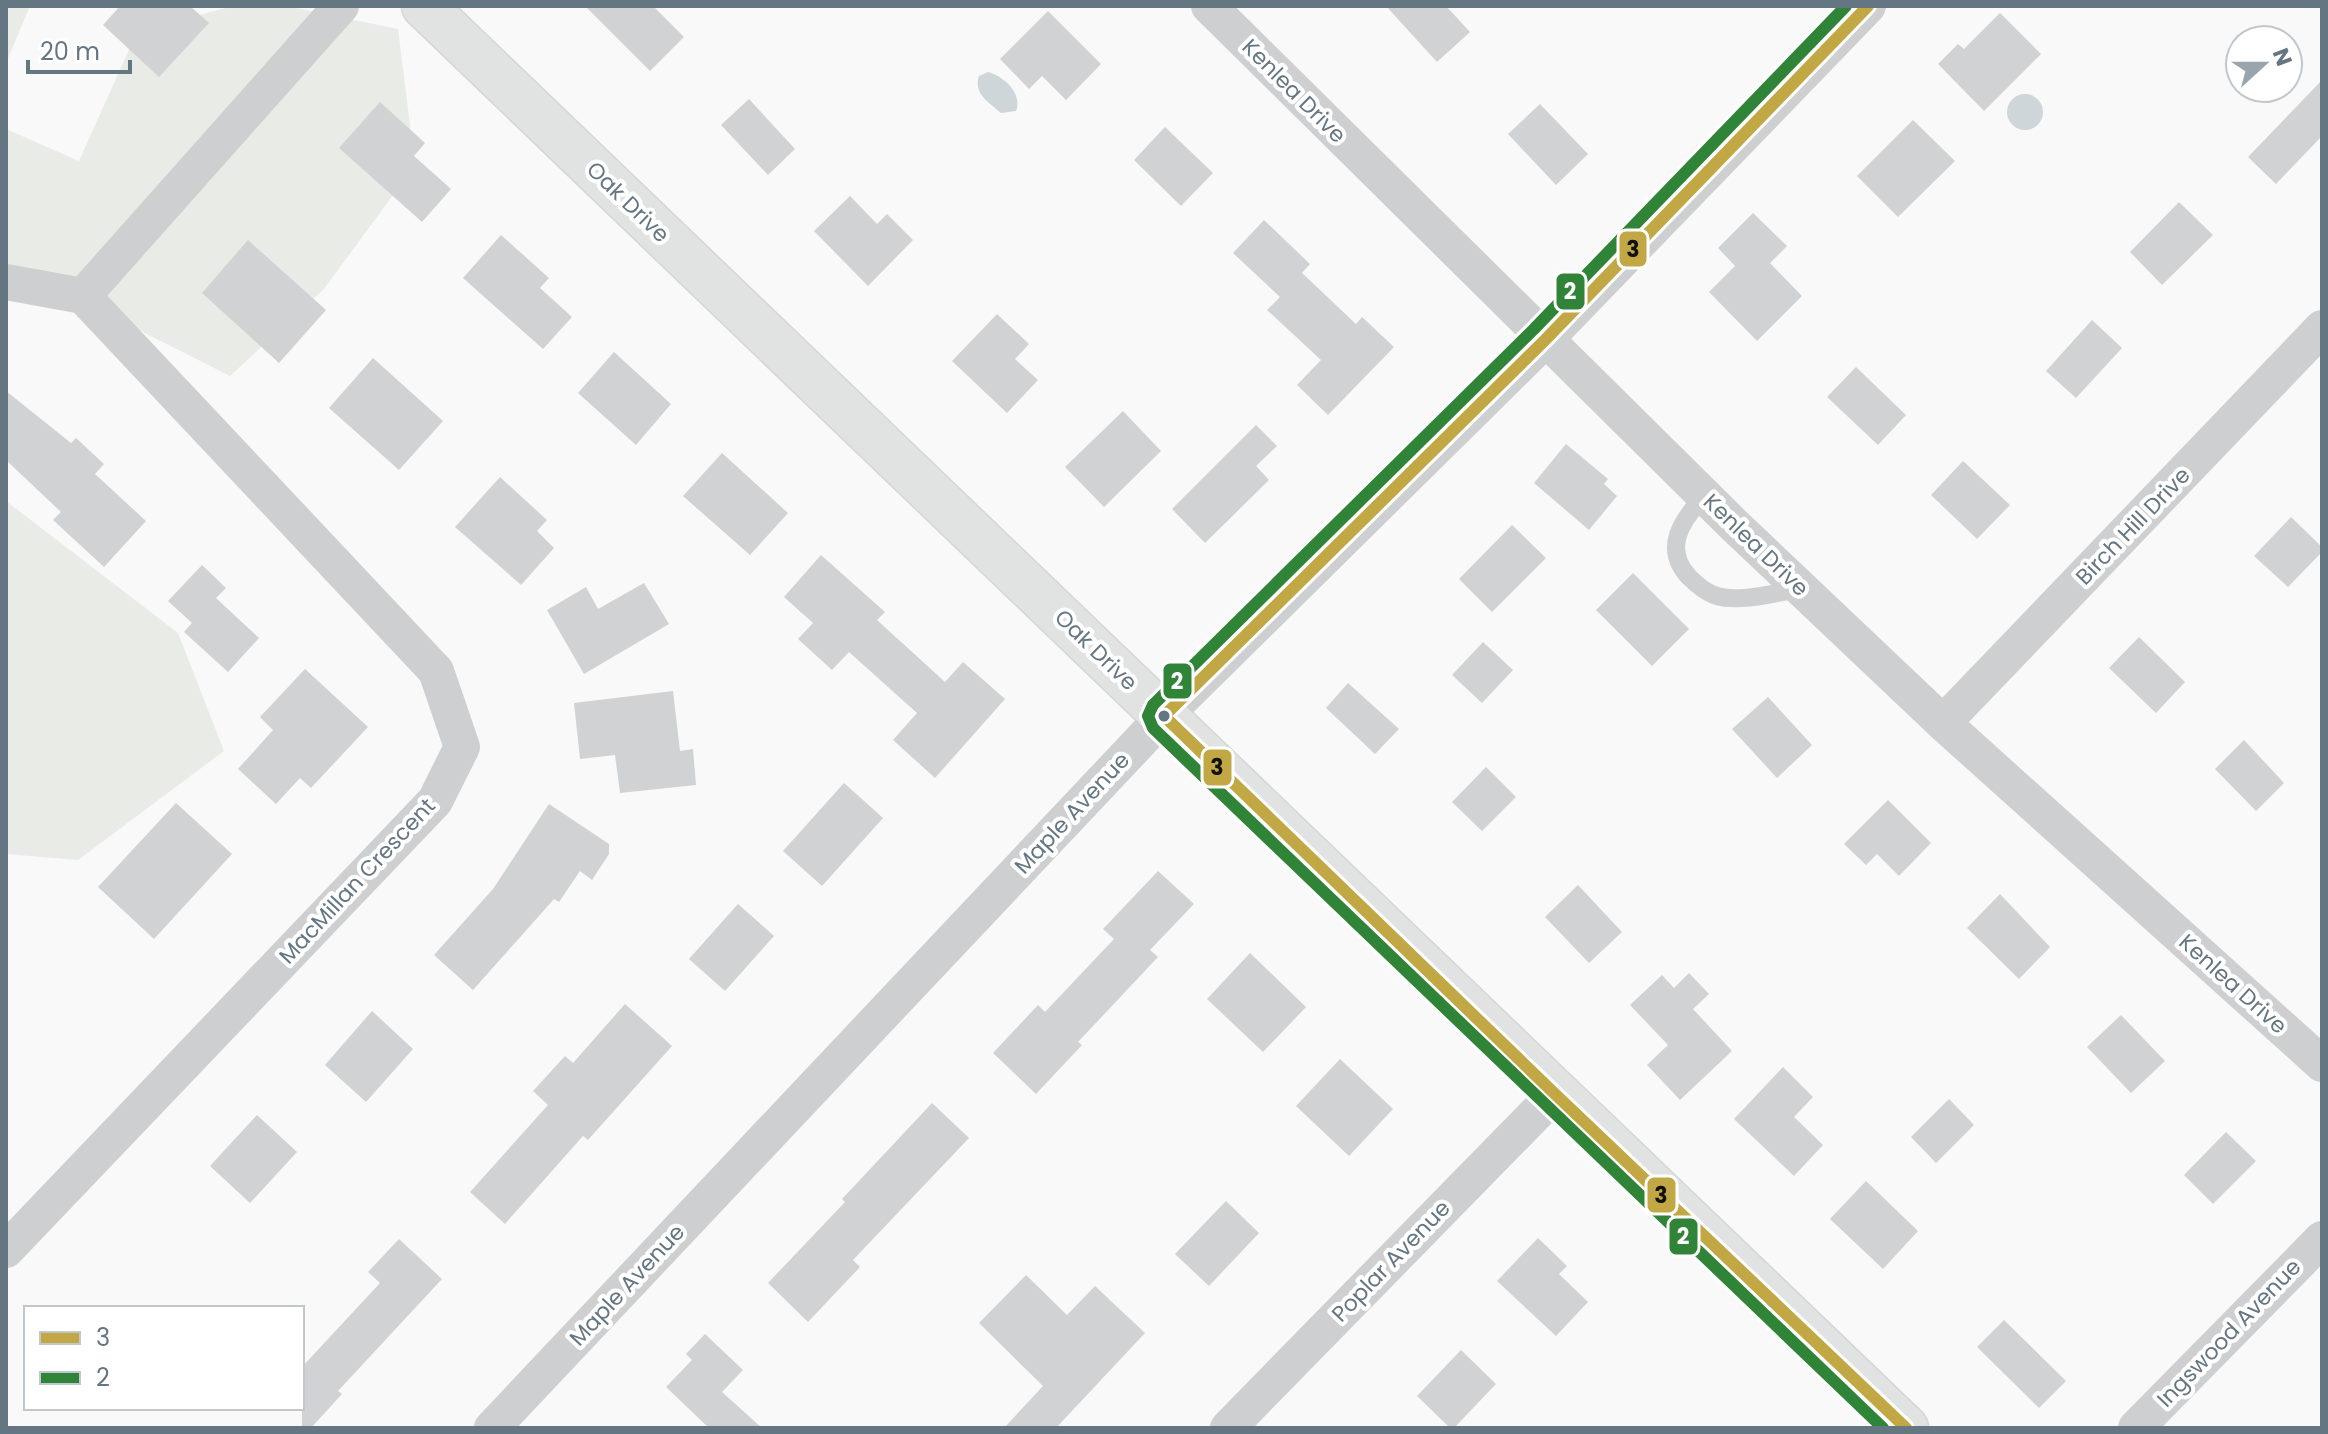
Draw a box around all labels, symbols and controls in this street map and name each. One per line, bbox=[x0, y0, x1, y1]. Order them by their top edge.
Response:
scale bar bbox=[28, 24, 130, 74]
north arrow bbox=[2224, 24, 2304, 104]
street label: Kenlea Drive bbox=[1235, 32, 1353, 150]
text: 20 m bbox=[40, 35, 100, 68]
text: N bbox=[2265, 44, 2300, 70]
street label: Oak Drive bbox=[580, 155, 676, 249]
line badge: 3 bbox=[1618, 230, 1648, 268]
text: 3 bbox=[1626, 234, 1640, 265]
line badge: 2 bbox=[1555, 272, 1586, 311]
text: 2 bbox=[1564, 276, 1576, 307]
street label: Birch Hill Drive bbox=[2069, 460, 2197, 592]
street label: Kenlea Drive bbox=[1696, 487, 1816, 603]
street label: Oak Drive bbox=[1048, 603, 1144, 697]
line badge: 2 bbox=[1162, 662, 1193, 700]
text: 2 bbox=[1171, 666, 1183, 697]
unlabelled marker bbox=[1156, 708, 1172, 724]
street label: Maple Avenue bbox=[1007, 745, 1137, 881]
line badge: 3 bbox=[1202, 748, 1233, 787]
text: 3 bbox=[1210, 752, 1224, 783]
street label: MacMillan Crescent bbox=[272, 791, 442, 971]
street label: Kenlea Drive bbox=[2172, 927, 2294, 1041]
line badge: 3 bbox=[1646, 1176, 1677, 1214]
text: 3 bbox=[1654, 1180, 1668, 1211]
street label: Poplar Avenue bbox=[1325, 1193, 1457, 1329]
street label: Maple Avenue bbox=[562, 1217, 692, 1353]
line badge: 2 bbox=[1668, 1217, 1699, 1256]
text: 2 bbox=[1677, 1221, 1689, 1252]
street label: Ingswood Avenue bbox=[2150, 1252, 2308, 1414]
legend bbox=[24, 1306, 304, 1410]
text: 3 bbox=[96, 1321, 110, 1354]
text: 2 bbox=[96, 1361, 110, 1394]

